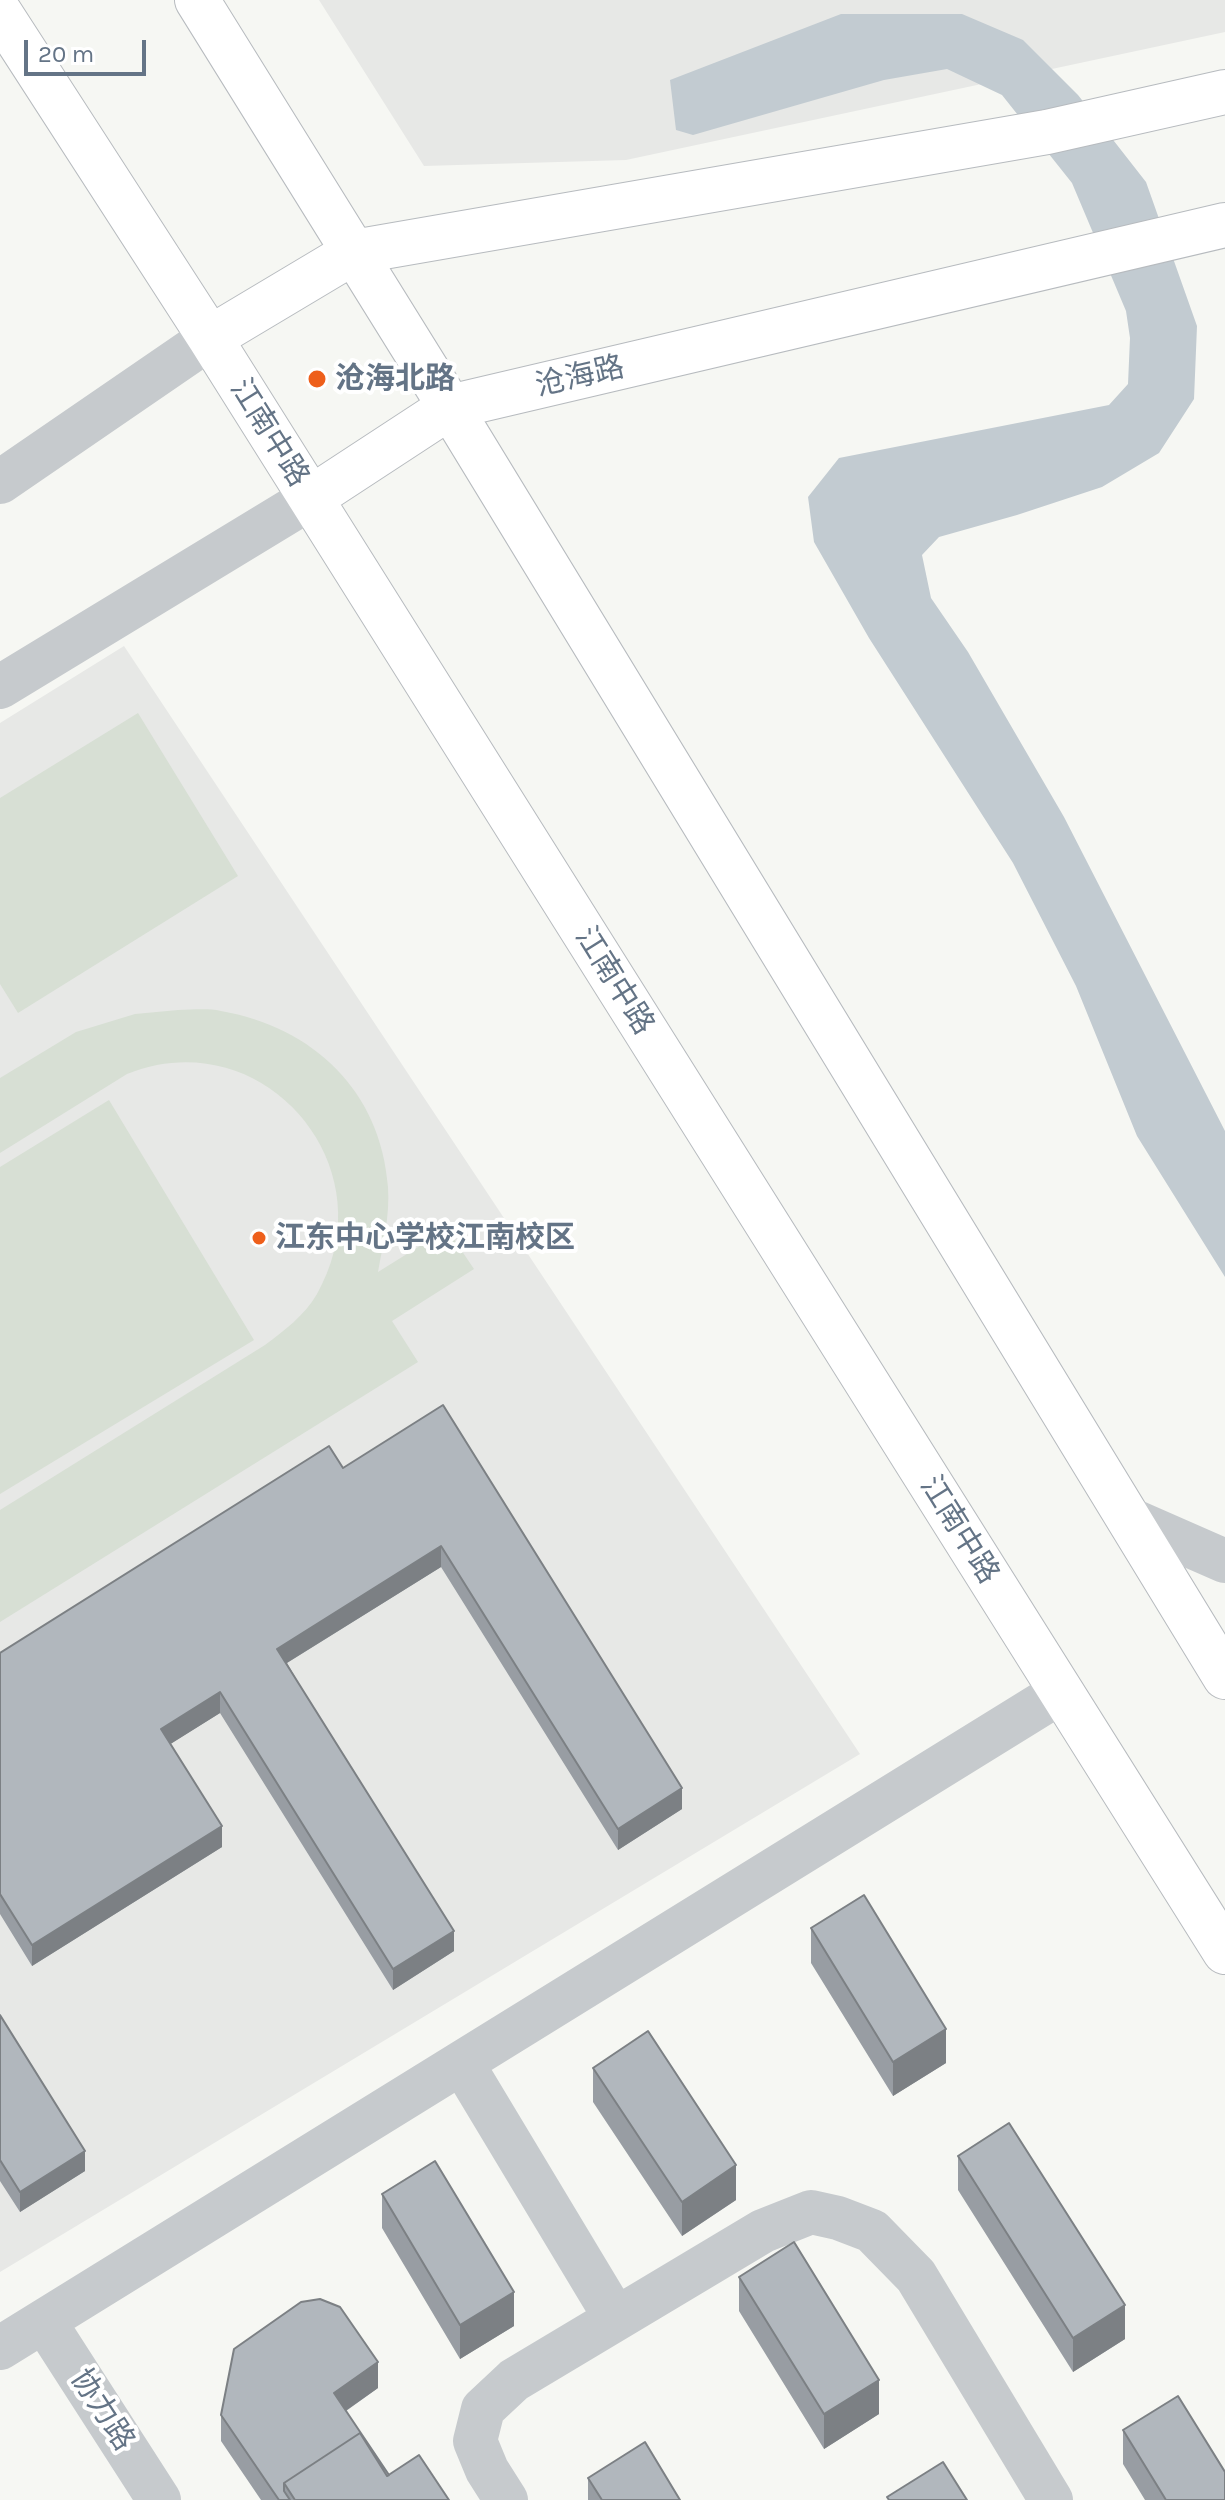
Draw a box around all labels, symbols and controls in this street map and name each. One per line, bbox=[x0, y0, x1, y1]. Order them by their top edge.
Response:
scale bar bbox=[28, 24, 150, 74]
text: 20 m bbox=[38, 40, 94, 68]
street label: 沧海路 bbox=[532, 349, 628, 405]
place label: 沧海北路 bbox=[335, 361, 455, 397]
marker: 沧海北路 bbox=[306, 368, 328, 390]
street label: 江南中路 bbox=[222, 373, 316, 493]
street label: 江南中路 bbox=[567, 921, 661, 1041]
place label: 江东中心学校江南校区 bbox=[275, 1220, 575, 1256]
marker: 江东中心学校江南校区 bbox=[250, 1229, 268, 1247]
street label: 江南中路 bbox=[912, 1470, 1006, 1590]
street label: 协力路 bbox=[62, 2362, 142, 2458]

